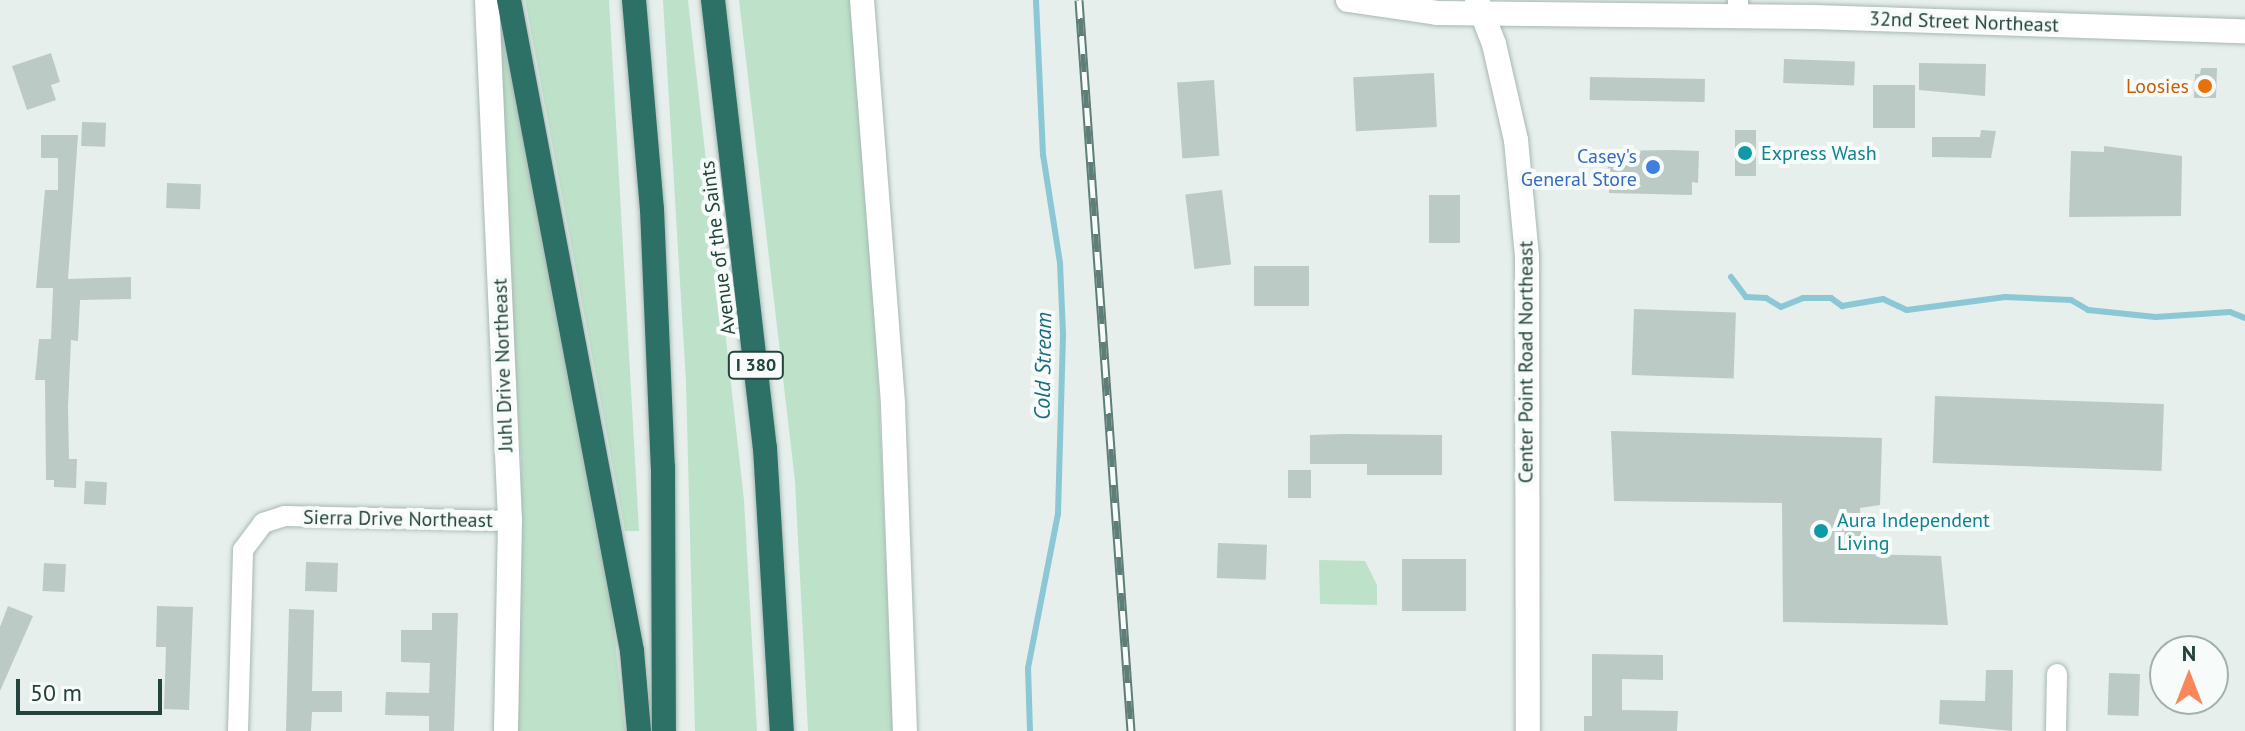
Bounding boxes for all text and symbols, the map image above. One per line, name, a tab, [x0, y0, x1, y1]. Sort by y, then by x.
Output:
street label: 32nd Street Northeast	[1869, 7, 2059, 37]
place label: Loosies	[2126, 74, 2189, 98]
marker: Loosies	[2196, 77, 2214, 95]
place label: Express Wash	[1761, 141, 1877, 165]
place label: Casey's General Store	[1521, 144, 1637, 191]
marker: Express Wash	[1736, 144, 1754, 162]
marker: Casey's General Store	[1644, 158, 1662, 176]
street label: Avenue of the Saints	[695, 160, 741, 336]
street label: Center Point Road Northeast	[1514, 241, 1538, 483]
street label: Juhl Drive Northeast	[488, 278, 518, 452]
water label: Cold Stream	[1029, 312, 1057, 420]
road number: I 380	[726, 351, 786, 379]
street label: Sierra Drive Northeast	[303, 505, 493, 533]
place label: Aura Independent Living	[1837, 508, 1990, 555]
marker: Aura Independent Living	[1812, 522, 1830, 540]
north arrow	[2149, 635, 2229, 715]
text: N	[2182, 639, 2196, 667]
scale bar	[20, 663, 166, 713]
text: 50 m	[30, 677, 82, 708]

